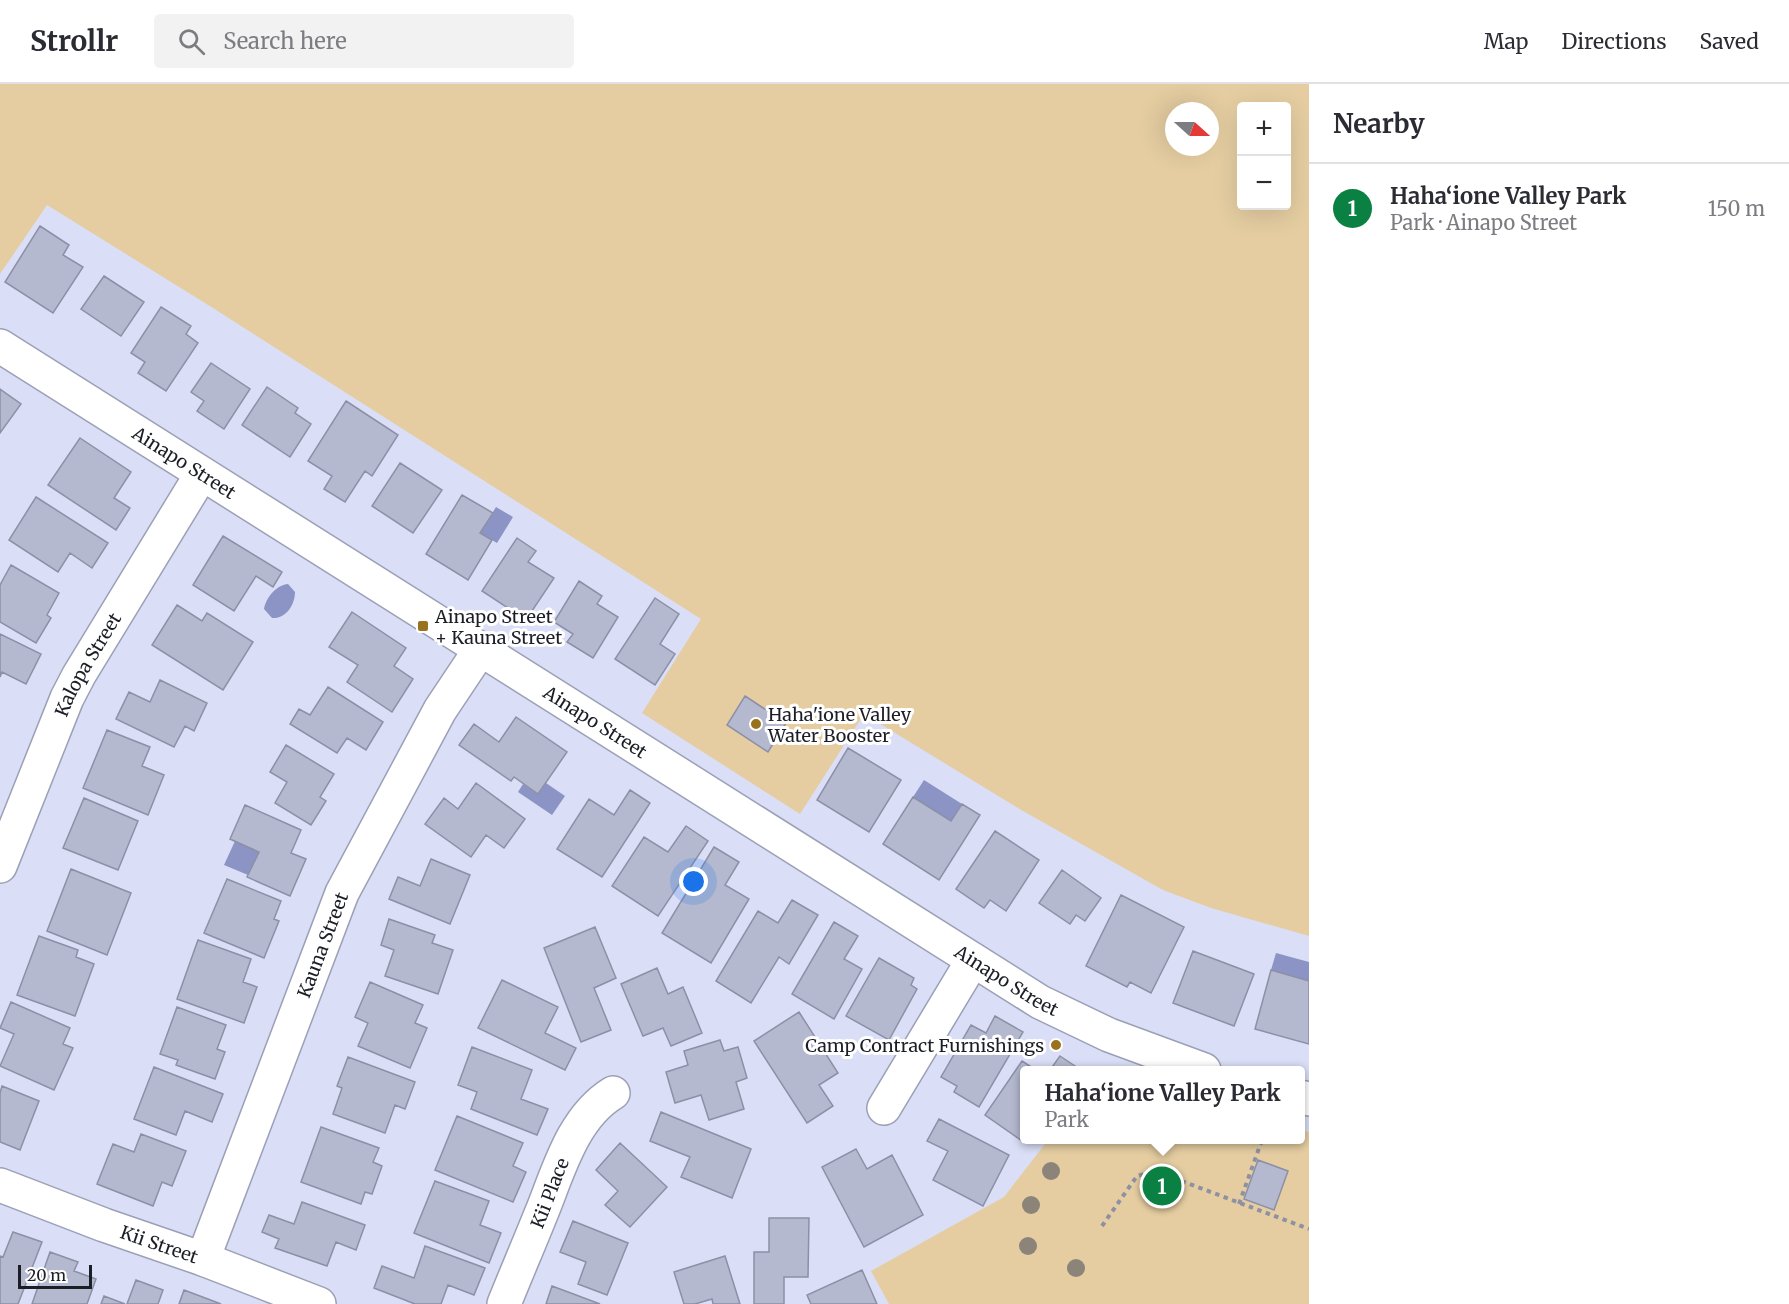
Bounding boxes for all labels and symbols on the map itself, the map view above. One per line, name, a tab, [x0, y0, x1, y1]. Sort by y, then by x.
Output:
north arrow	[1165, 102, 1219, 156]
street label: Ainapo Street	[128, 421, 240, 503]
place label: Ainapo Street + Kauna Street	[434, 605, 562, 649]
street label: Kalopa Street	[49, 608, 126, 720]
marker: Ainapo Street + Kauna Street	[416, 619, 430, 633]
street label: Ainapo Street	[539, 680, 651, 763]
place label: Haha'ione Valley Water Booster	[767, 703, 912, 747]
marker: Haha'ione Valley Water Booster	[749, 717, 763, 731]
your location	[679, 867, 708, 896]
street label: Kauna Street	[292, 889, 353, 1001]
street label: Ainapo Street	[950, 939, 1062, 1021]
place label: Camp Contract Furnishings	[805, 1034, 1044, 1057]
marker: Camp Contract Furnishings	[1049, 1038, 1063, 1052]
street label: Kii Place	[525, 1154, 573, 1232]
pin: 1	[1142, 1164, 1182, 1208]
street label: Kii Street	[118, 1220, 201, 1268]
scale bar	[18, 1262, 92, 1290]

